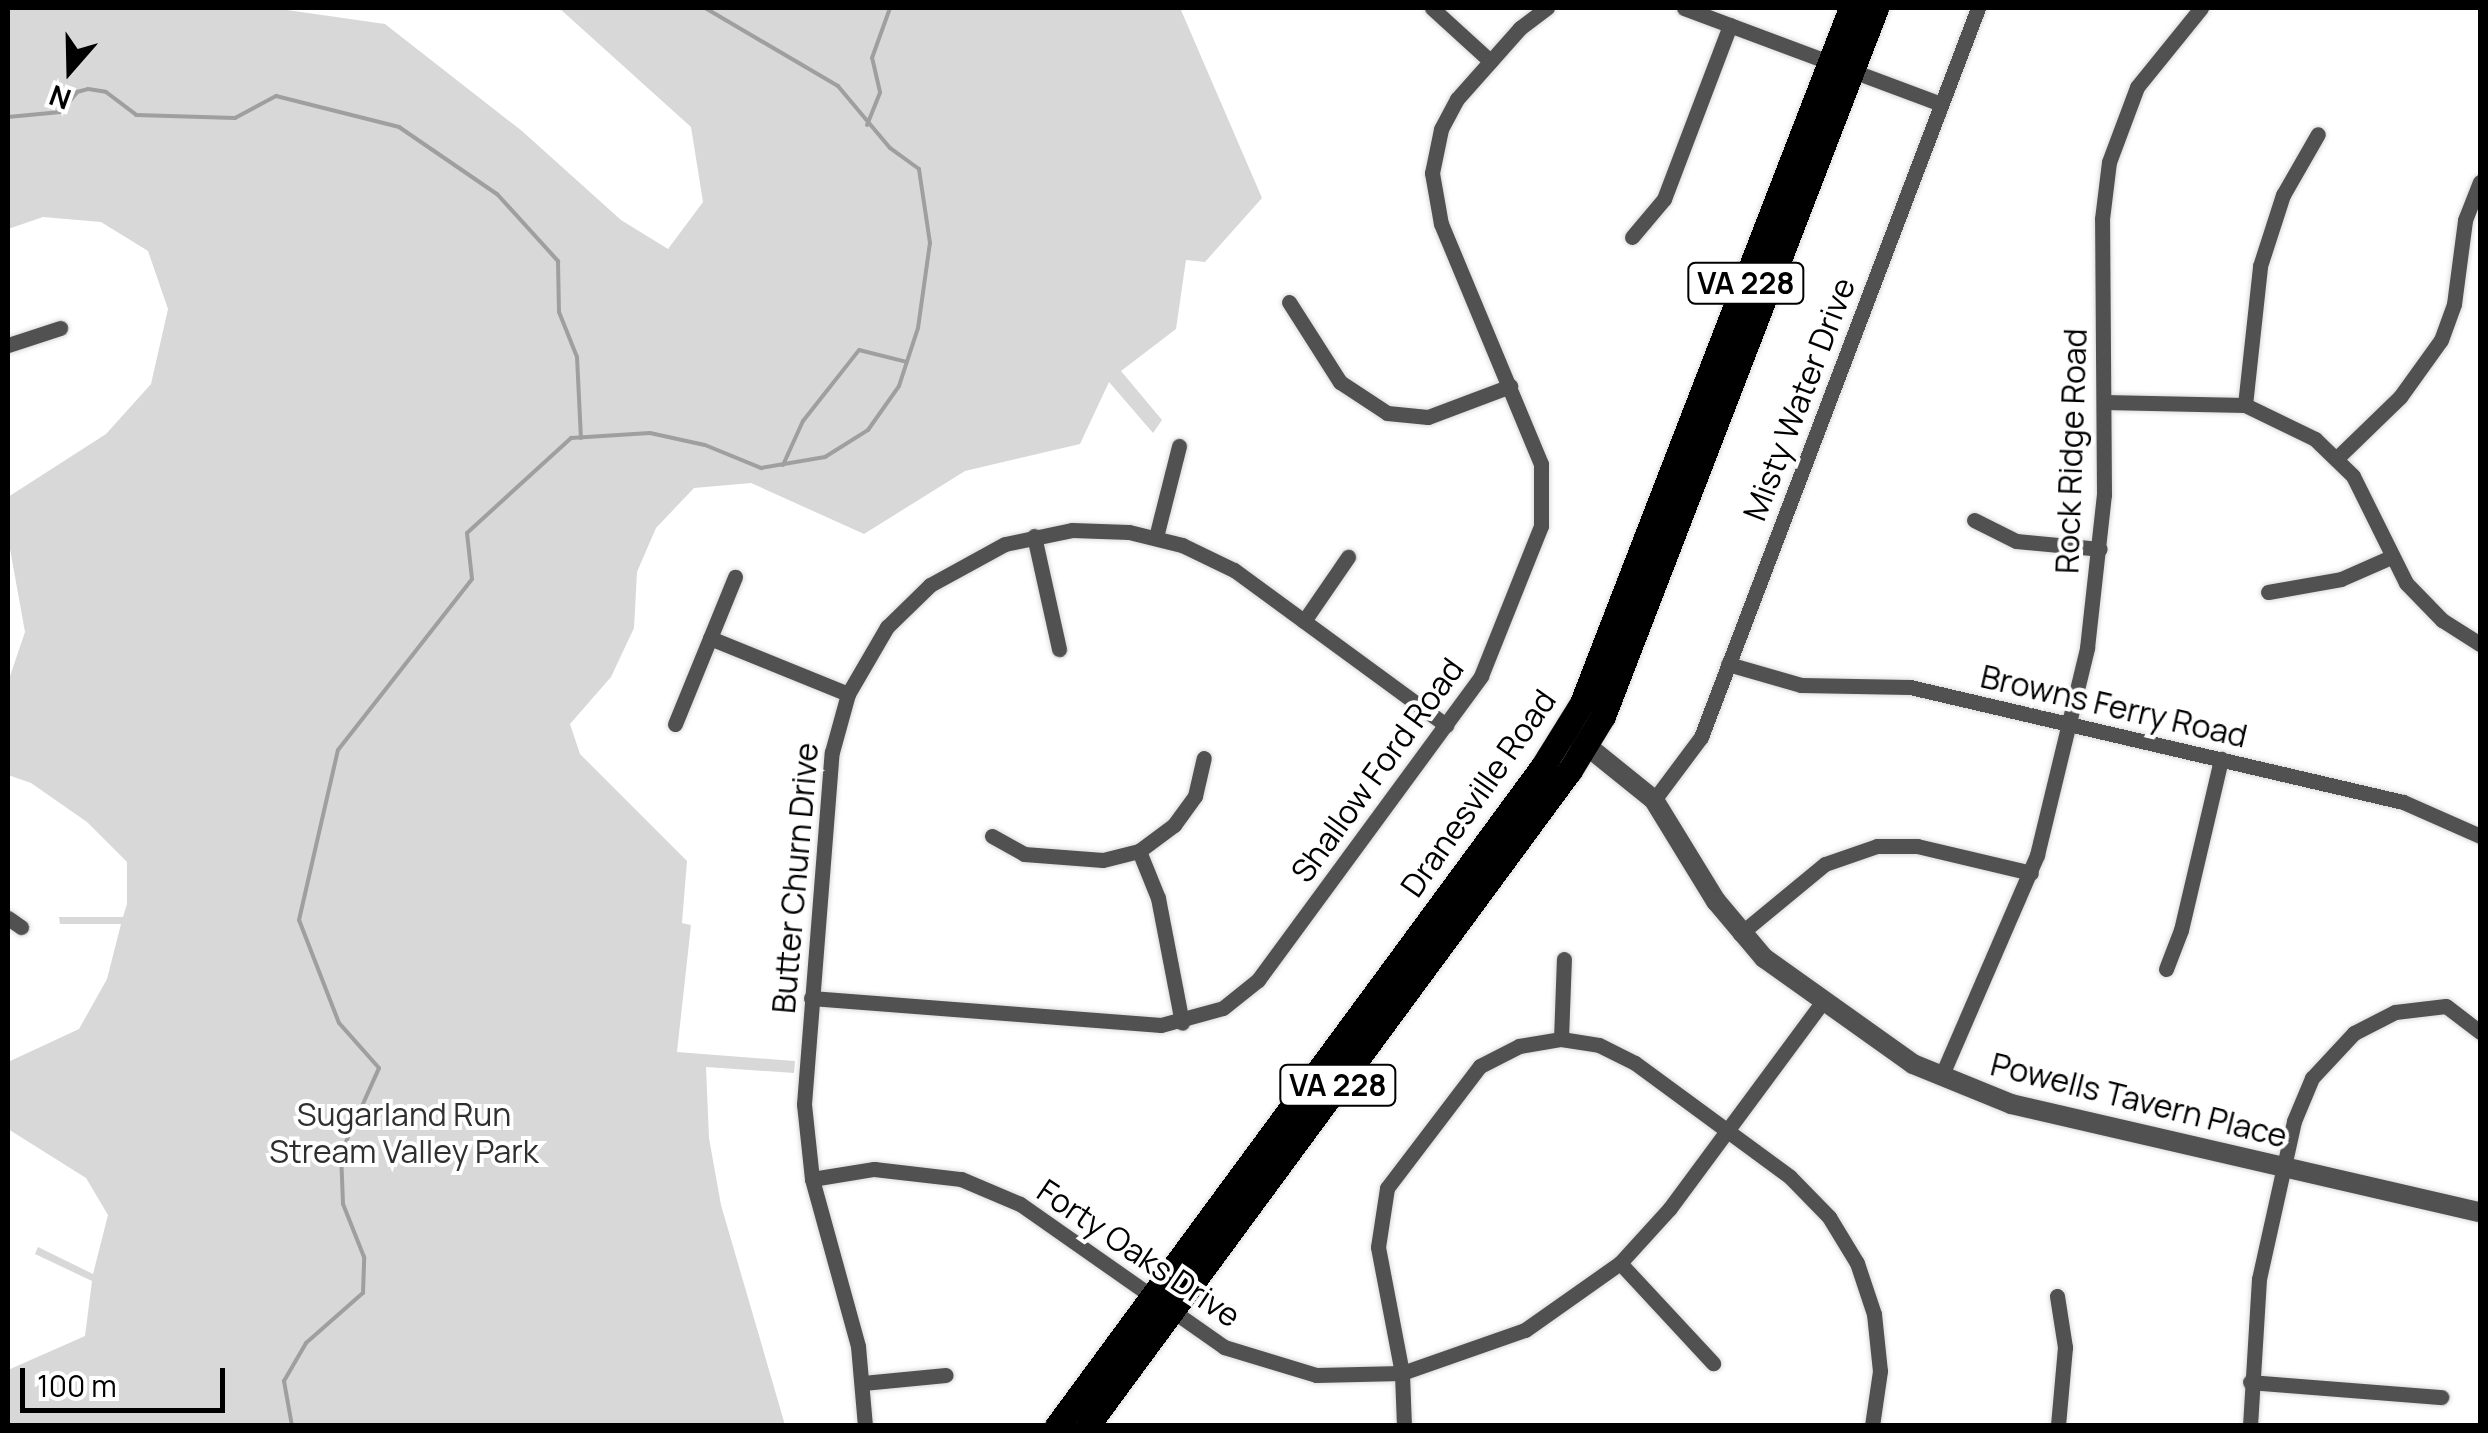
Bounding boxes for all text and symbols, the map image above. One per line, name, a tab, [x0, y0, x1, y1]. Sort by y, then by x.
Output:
north arrow	[20, 20, 120, 120]
text: N	[44, 77, 76, 119]
road number: VA 228	[1686, 258, 1806, 308]
street label: Misty Water Drive	[1735, 272, 1863, 526]
street label: Rock Ridge Road	[2048, 328, 2094, 574]
street label: Shallow Ford Road	[1283, 650, 1471, 890]
street label: Browns Ferry Road	[1977, 657, 2251, 755]
street label: Dranesville Road	[1392, 682, 1564, 904]
street label: Butter Churn Drive	[764, 741, 826, 1015]
street label: Powells Tavern Place	[1987, 1045, 2291, 1155]
road number: VA 228	[1278, 1060, 1398, 1110]
park label: Sugarland Run Stream Valley Park	[269, 1096, 539, 1171]
street label: Forty Oaks Drive	[1030, 1171, 1248, 1335]
scale bar	[25, 1348, 230, 1410]
text: 100 m	[37, 1365, 117, 1406]

